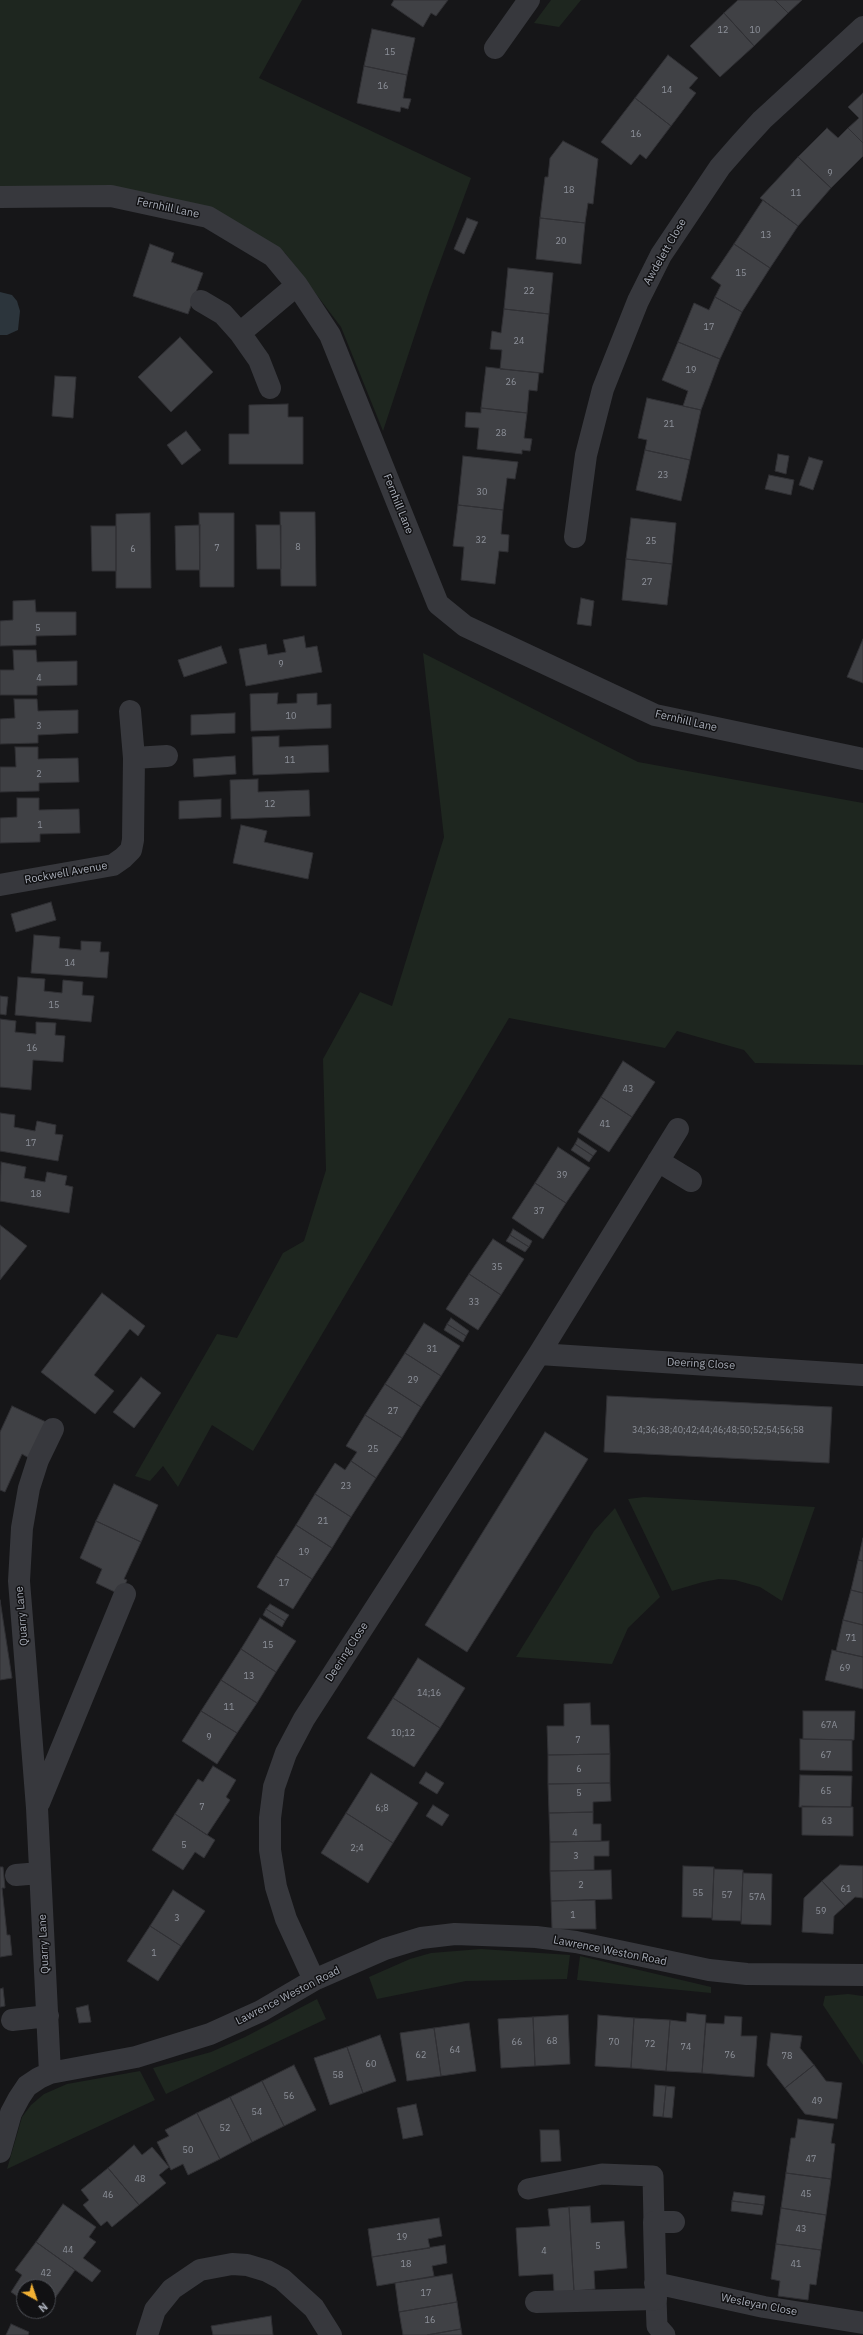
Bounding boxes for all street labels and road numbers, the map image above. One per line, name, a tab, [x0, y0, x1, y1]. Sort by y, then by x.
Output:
street label: Fernhill Lane	[136, 195, 200, 221]
street label: Awdelett Close	[641, 216, 689, 288]
street label: Fernhill Lane	[380, 472, 416, 536]
street label: Fernhill Lane	[654, 707, 718, 735]
street label: Rockwell Avenue	[23, 859, 109, 887]
street label: Deering Close	[667, 1356, 735, 1372]
street label: Quarry Lane	[13, 1586, 31, 1646]
street label: Deering Close	[323, 1620, 371, 1684]
street label: Quarry Lane	[36, 1914, 52, 1974]
street label: Lawrence Weston Road	[552, 1934, 668, 1968]
street label: Lawrence Weston Road	[234, 1964, 342, 2028]
street label: Wesleyan Close	[720, 2291, 798, 2319]

